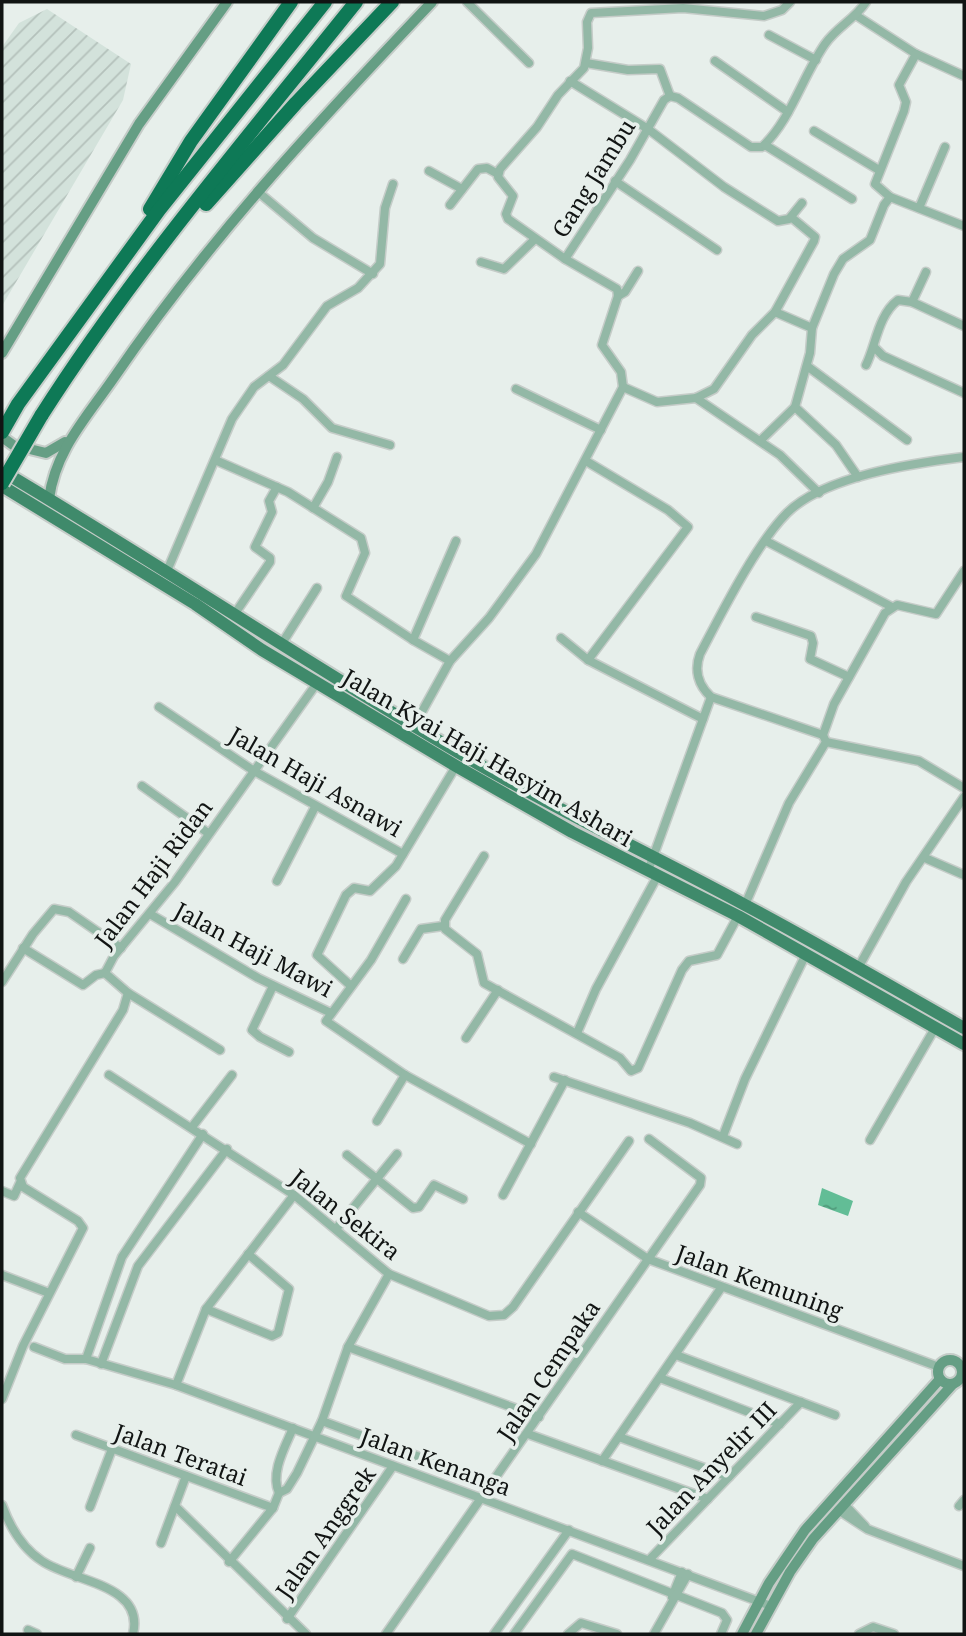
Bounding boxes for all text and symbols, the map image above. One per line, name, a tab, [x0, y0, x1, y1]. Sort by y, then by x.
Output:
street label: Gang Jambu	[544, 112, 642, 243]
street label: Jalan Kyai Haji Hasyim Ashari	[336, 660, 640, 854]
street label: Jalan Haji Asnawi	[223, 718, 409, 844]
street label: Jalan Haji Ridan	[86, 792, 219, 954]
street label: Jalan Haji Mawi	[168, 893, 339, 1005]
street label: Jalan Sekira	[284, 1160, 407, 1267]
street label: Jalan Kemuning	[671, 1236, 849, 1326]
street label: Jalan Cempaka	[488, 1293, 607, 1448]
street label: Jalan Anyelir III	[638, 1394, 783, 1543]
street label: Jalan Teratai	[109, 1415, 252, 1493]
street label: Jalan Kenanga	[355, 1419, 516, 1503]
street label: Jalan Anggrek	[267, 1459, 383, 1605]

